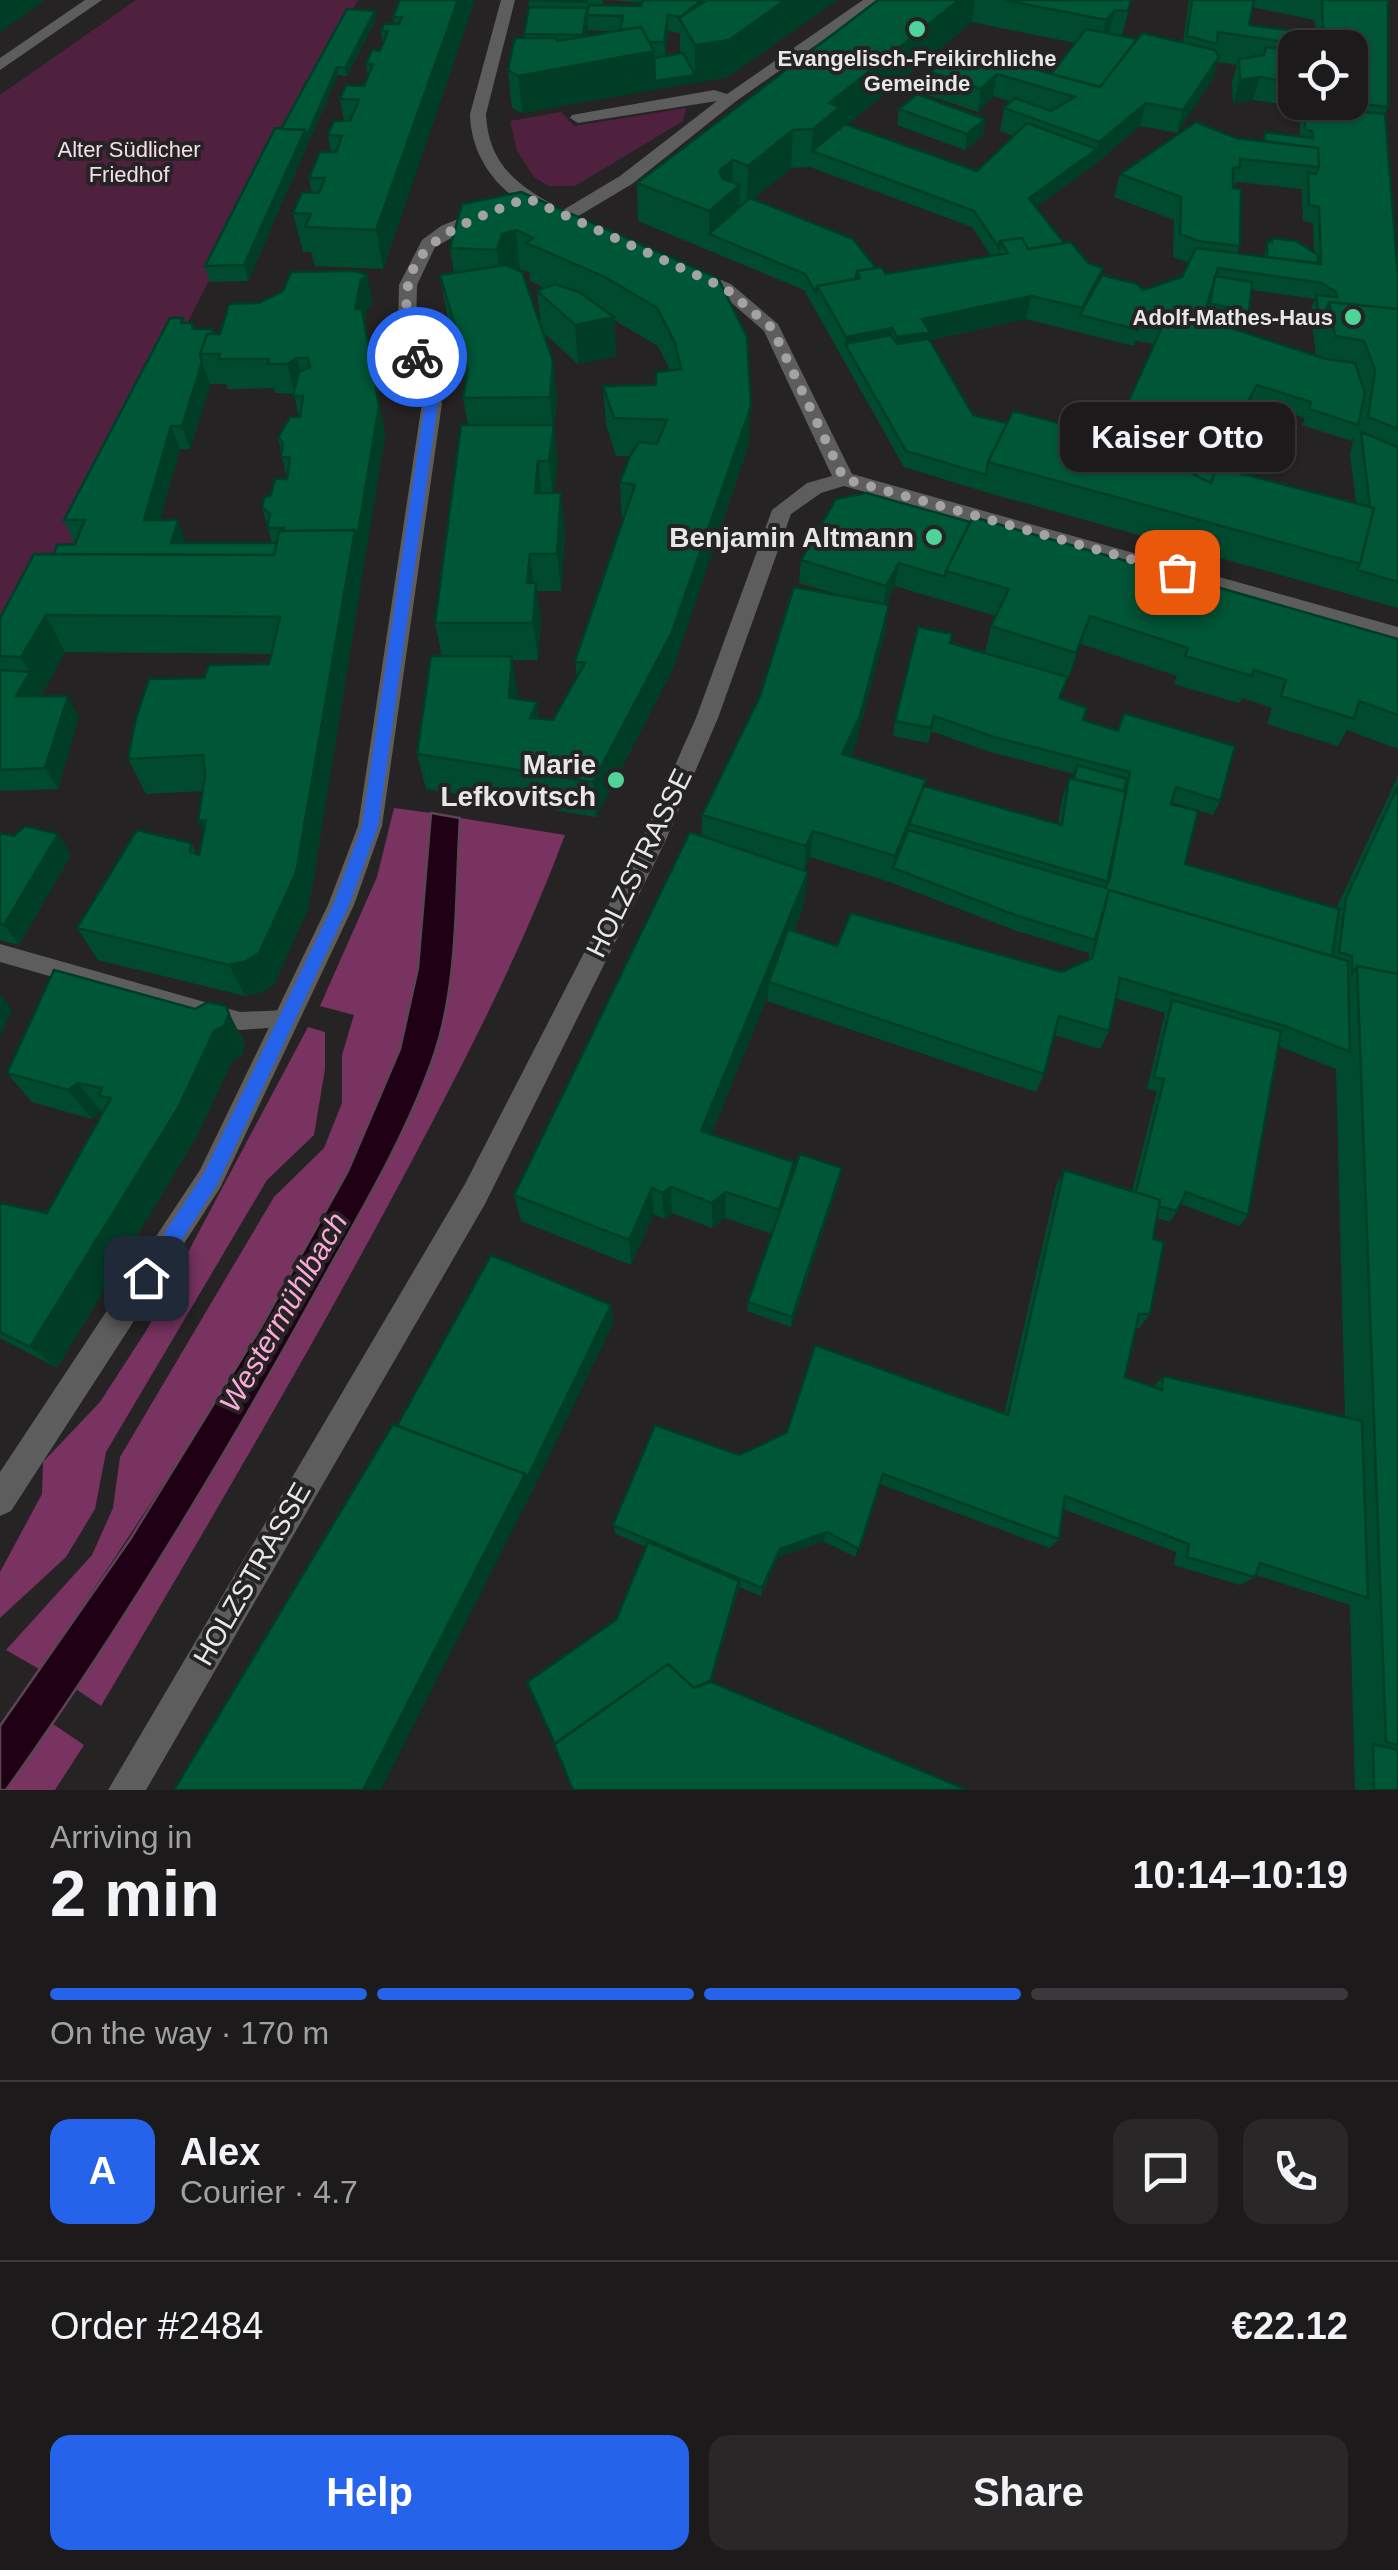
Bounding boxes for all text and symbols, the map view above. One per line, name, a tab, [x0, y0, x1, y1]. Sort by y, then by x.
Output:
marker: Evangelisch-Freikirchliche Gemeinde	[906, 18, 928, 40]
map controls	[1278, 30, 1368, 120]
button: locate	[1278, 30, 1368, 120]
place label: Evangelisch-Freikirchliche Gemeinde	[778, 46, 1056, 96]
park label: Alter Südlicher Friedhof	[57, 137, 201, 187]
place label: Adolf-Mathes-Haus	[1133, 305, 1333, 330]
marker: Adolf-Mathes-Haus	[1342, 306, 1364, 328]
courier	[367, 307, 467, 407]
icon: bike	[390, 330, 445, 385]
callout: Kaiser Otto	[1060, 402, 1294, 472]
text: Kaiser Otto	[1091, 419, 1264, 455]
place label: Benjamin Altmann	[669, 522, 914, 553]
marker: Benjamin Altmann	[923, 526, 945, 548]
pin	[1135, 530, 1220, 615]
icon: bag	[1150, 545, 1205, 600]
place label: Marie Lefkovitsch	[440, 749, 596, 812]
street label: HOLZSTRASSE	[580, 764, 698, 962]
marker: Marie Lefkovitsch	[605, 769, 627, 791]
water label: Westermühlbach	[213, 1207, 353, 1417]
pin	[104, 1236, 189, 1321]
icon: home	[119, 1251, 174, 1306]
street label: HOLZSTRASSE	[187, 1477, 317, 1671]
text: Arriving in	[50, 1819, 192, 1855]
text: 10:14–10:19	[1132, 1854, 1348, 1896]
text: 2 min	[50, 1857, 220, 1930]
text: On the way · 170 m	[50, 2015, 329, 2051]
button: chat	[1113, 2119, 1218, 2224]
button: phone	[1243, 2119, 1348, 2224]
text: Alex	[180, 2131, 260, 2173]
text: A	[89, 2150, 116, 2192]
text: Courier · 4.7	[180, 2174, 358, 2210]
text: Order #2484	[50, 2305, 263, 2347]
text: €22.12	[1232, 2305, 1348, 2347]
button: Help	[50, 2435, 689, 2550]
button: Share	[709, 2435, 1348, 2550]

